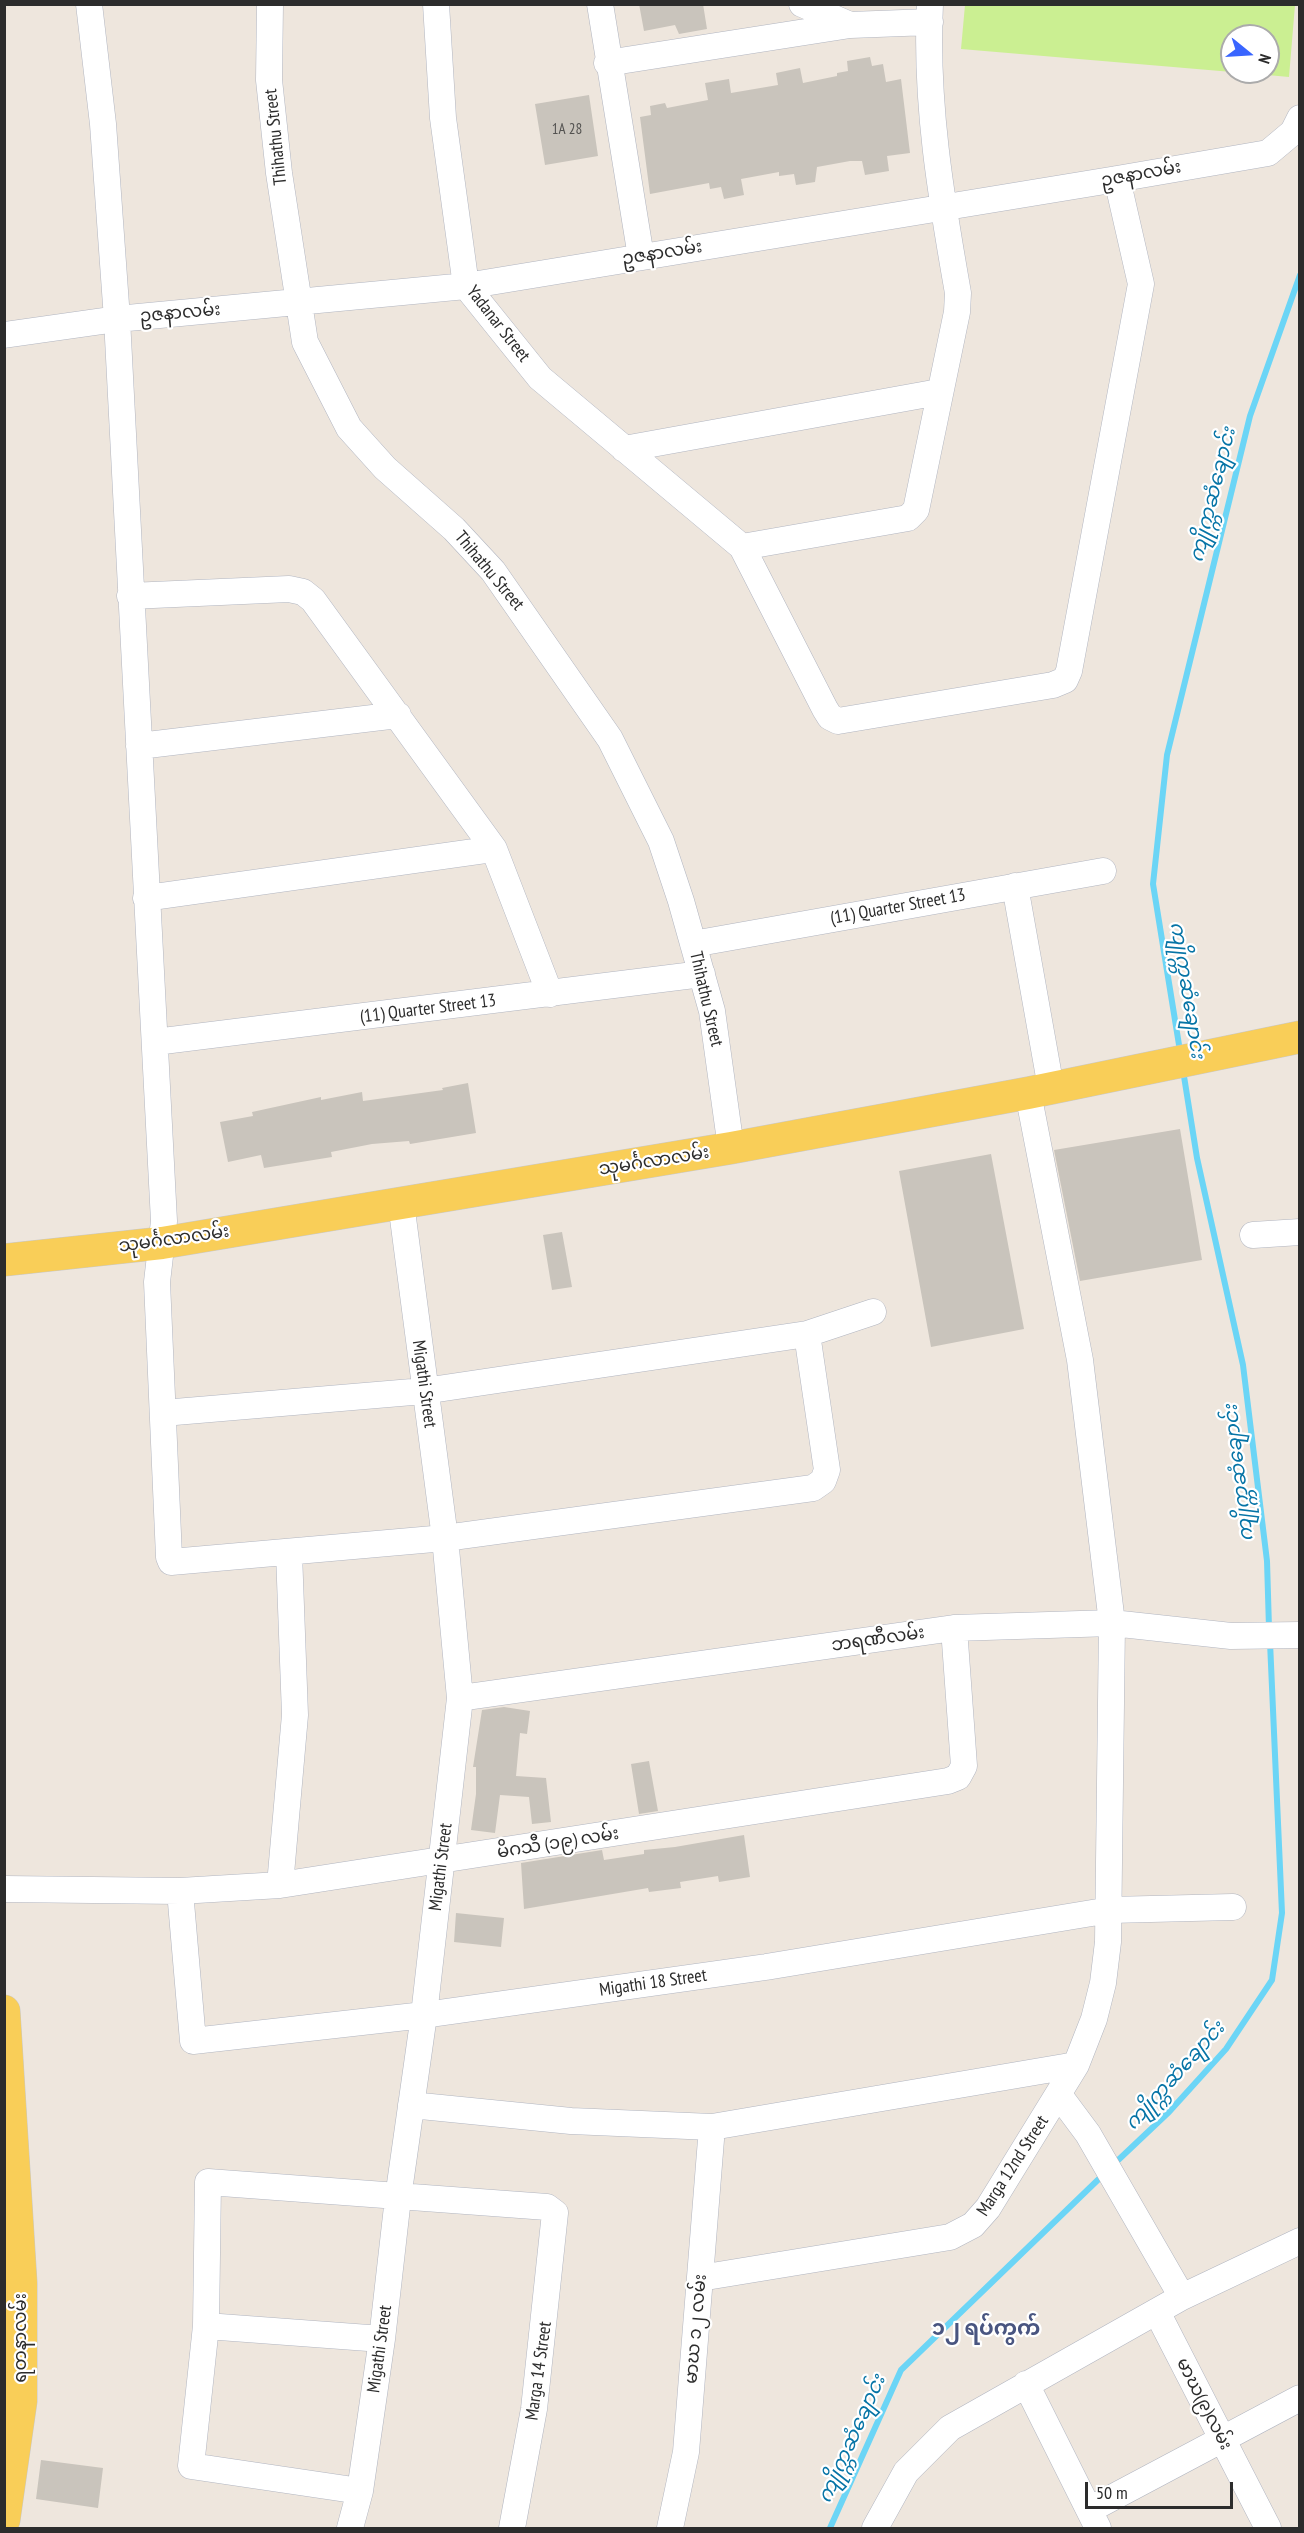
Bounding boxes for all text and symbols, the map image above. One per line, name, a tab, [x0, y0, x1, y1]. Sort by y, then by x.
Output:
north arrow	[1220, 24, 1280, 84]
text: N	[1254, 52, 1276, 66]
street label: Thihathu Street	[260, 88, 292, 186]
house number: 1A 28	[552, 121, 582, 139]
street label: ဥဇနာလမ်း	[1099, 156, 1183, 192]
street label: ဥဇနာလမ်း	[620, 236, 704, 270]
street label: Yadanar Street	[462, 282, 534, 366]
street label: ဥဇနာလမ်း	[139, 299, 221, 327]
water label: ကျိုက္ကဆံချောင်း	[1185, 425, 1241, 565]
street label: Thihathu Street	[450, 527, 528, 615]
street label: (11) Quarter Street 13	[829, 884, 967, 930]
water label: ကျိုက္ကဆံချောင်း	[1164, 920, 1210, 1060]
street label: Thihathu Street	[685, 949, 727, 1049]
street label: (11) Quarter Street 13	[359, 990, 497, 1028]
street label: သုမင်္ဂလာလမ်း	[597, 1142, 711, 1180]
street label: သုမင်္ဂလာလမ်း	[117, 1221, 231, 1257]
street label: Migathi Street	[407, 1339, 441, 1429]
water label: ကျိုက္ကဆံချောင်း	[1219, 1403, 1259, 1543]
street label: ဘရဏီလမ်း	[830, 1622, 926, 1656]
street label: Migathi Street	[425, 1822, 457, 1912]
street label: မိဂသီ (၁၉) လမ်း	[495, 1823, 621, 1863]
street label: Migathi 18 Street	[598, 1965, 708, 2001]
water label: ကျိုက္ကဆံချောင်း	[1120, 2017, 1230, 2135]
street label: Marga 12nd Street	[973, 2112, 1053, 2220]
street label: မာဃ ၁၂ လမ်း	[680, 2273, 712, 2385]
street label: ရတနာလမ်း	[10, 2293, 32, 2383]
street label: Migathi Street	[363, 2304, 397, 2394]
district label: ၁၂ ရပ်ကွက်	[932, 2316, 1040, 2342]
street label: Marga 14 Street	[521, 2320, 557, 2422]
street label: မာဃ(၉)လမ်း	[1172, 2354, 1236, 2454]
water label: ကျိုက္ကဆံချောင်း	[813, 2371, 891, 2507]
scale bar	[1088, 2470, 1236, 2508]
text: 50 m	[1096, 2481, 1128, 2504]

